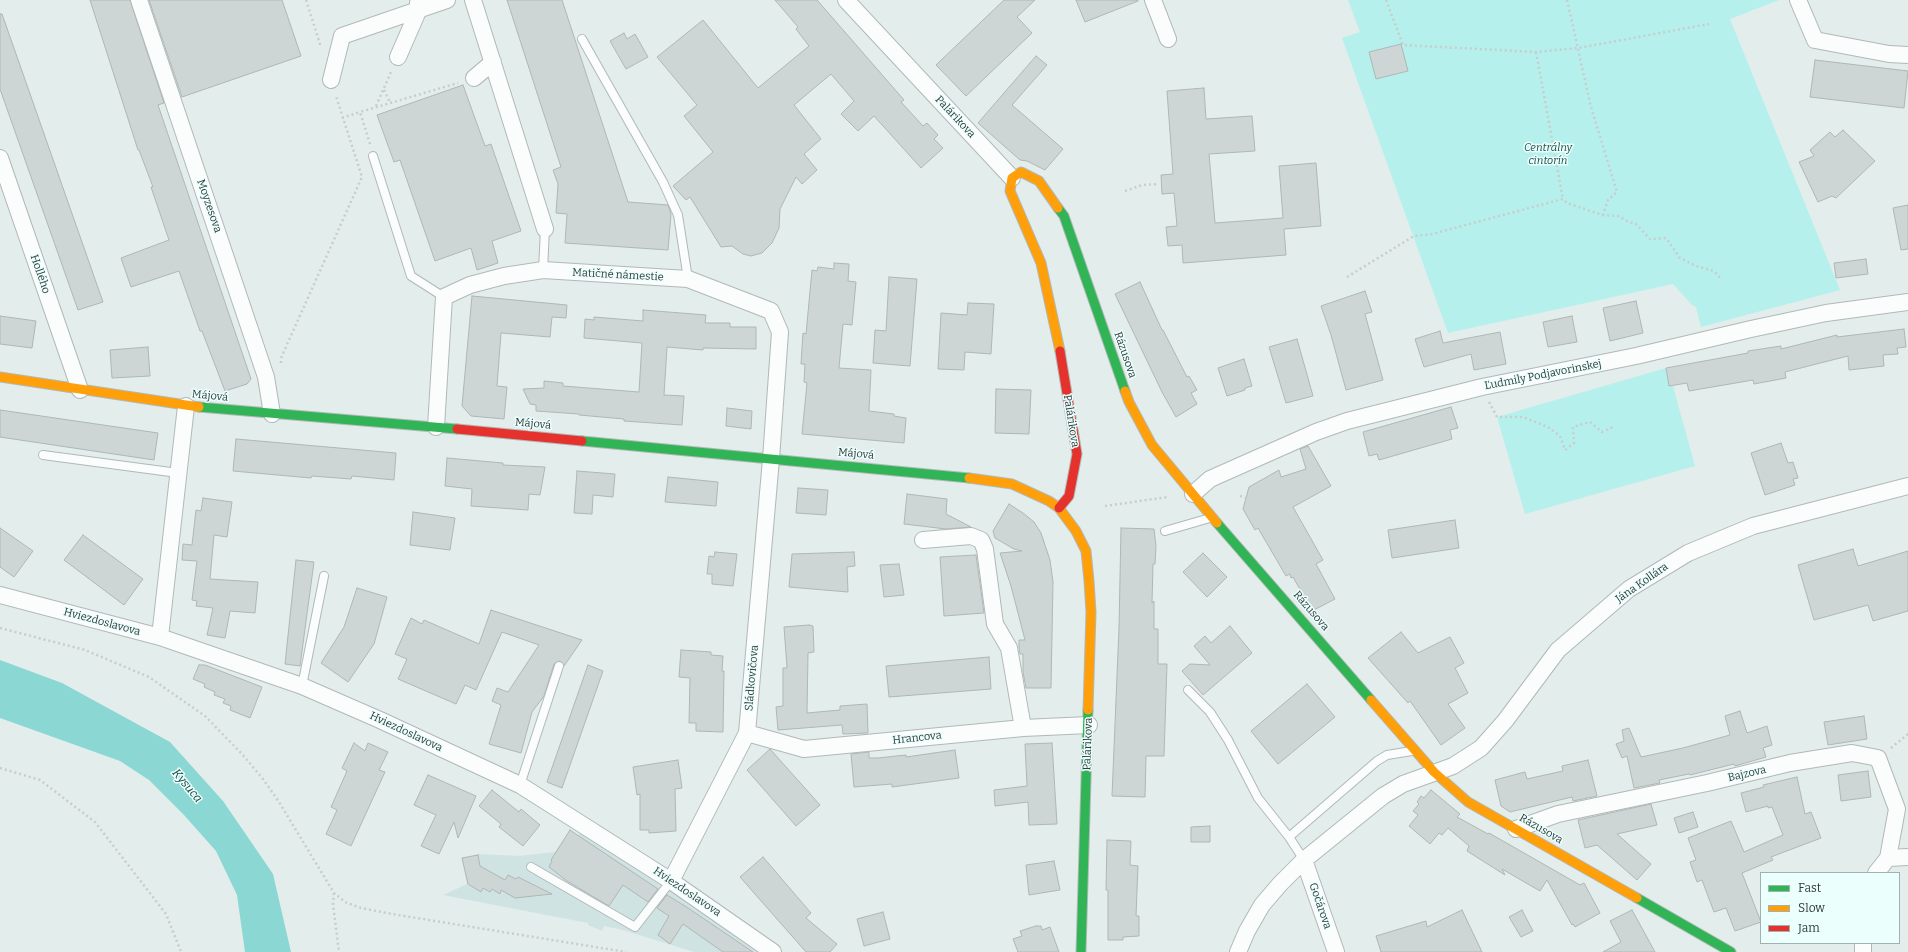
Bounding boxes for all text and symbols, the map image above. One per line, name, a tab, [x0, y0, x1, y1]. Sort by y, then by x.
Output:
street label: Palárikova	[932, 93, 978, 141]
park label: Centrálny cintorín	[1524, 141, 1572, 167]
street label: Moyzesova	[194, 178, 224, 234]
street label: Hollého	[27, 253, 53, 295]
street label: Matičné námestie	[572, 266, 664, 284]
street label: Rázusova	[1111, 330, 1139, 380]
street label: Ľudmily Podjavorinskej	[1483, 357, 1603, 393]
street label: Májová	[191, 388, 229, 404]
street label: Palárikova	[1060, 394, 1082, 448]
street label: Májová	[514, 416, 552, 432]
street label: Májová	[837, 446, 875, 462]
street label: Jána Kollára	[1613, 560, 1671, 606]
street label: Rázusova	[1290, 588, 1332, 634]
street label: Hviezdoslavova	[62, 605, 142, 639]
street label: Sládkovičova	[743, 644, 761, 712]
street label: Hviezdoslavova	[367, 709, 445, 755]
street label: Palárikova	[1080, 717, 1096, 771]
street label: Hrancova	[892, 729, 942, 747]
street label: Bajzova	[1727, 763, 1767, 785]
water label: Kysuca	[169, 766, 205, 806]
street label: Rázusova	[1517, 811, 1565, 847]
street label: Hviezdoslavova	[651, 864, 723, 920]
legend	[1760, 872, 1900, 944]
street label: Gočárova	[1306, 881, 1334, 931]
text: Fast	[1798, 881, 1821, 895]
text: Slow	[1798, 901, 1825, 915]
text: Jam	[1798, 921, 1820, 935]

